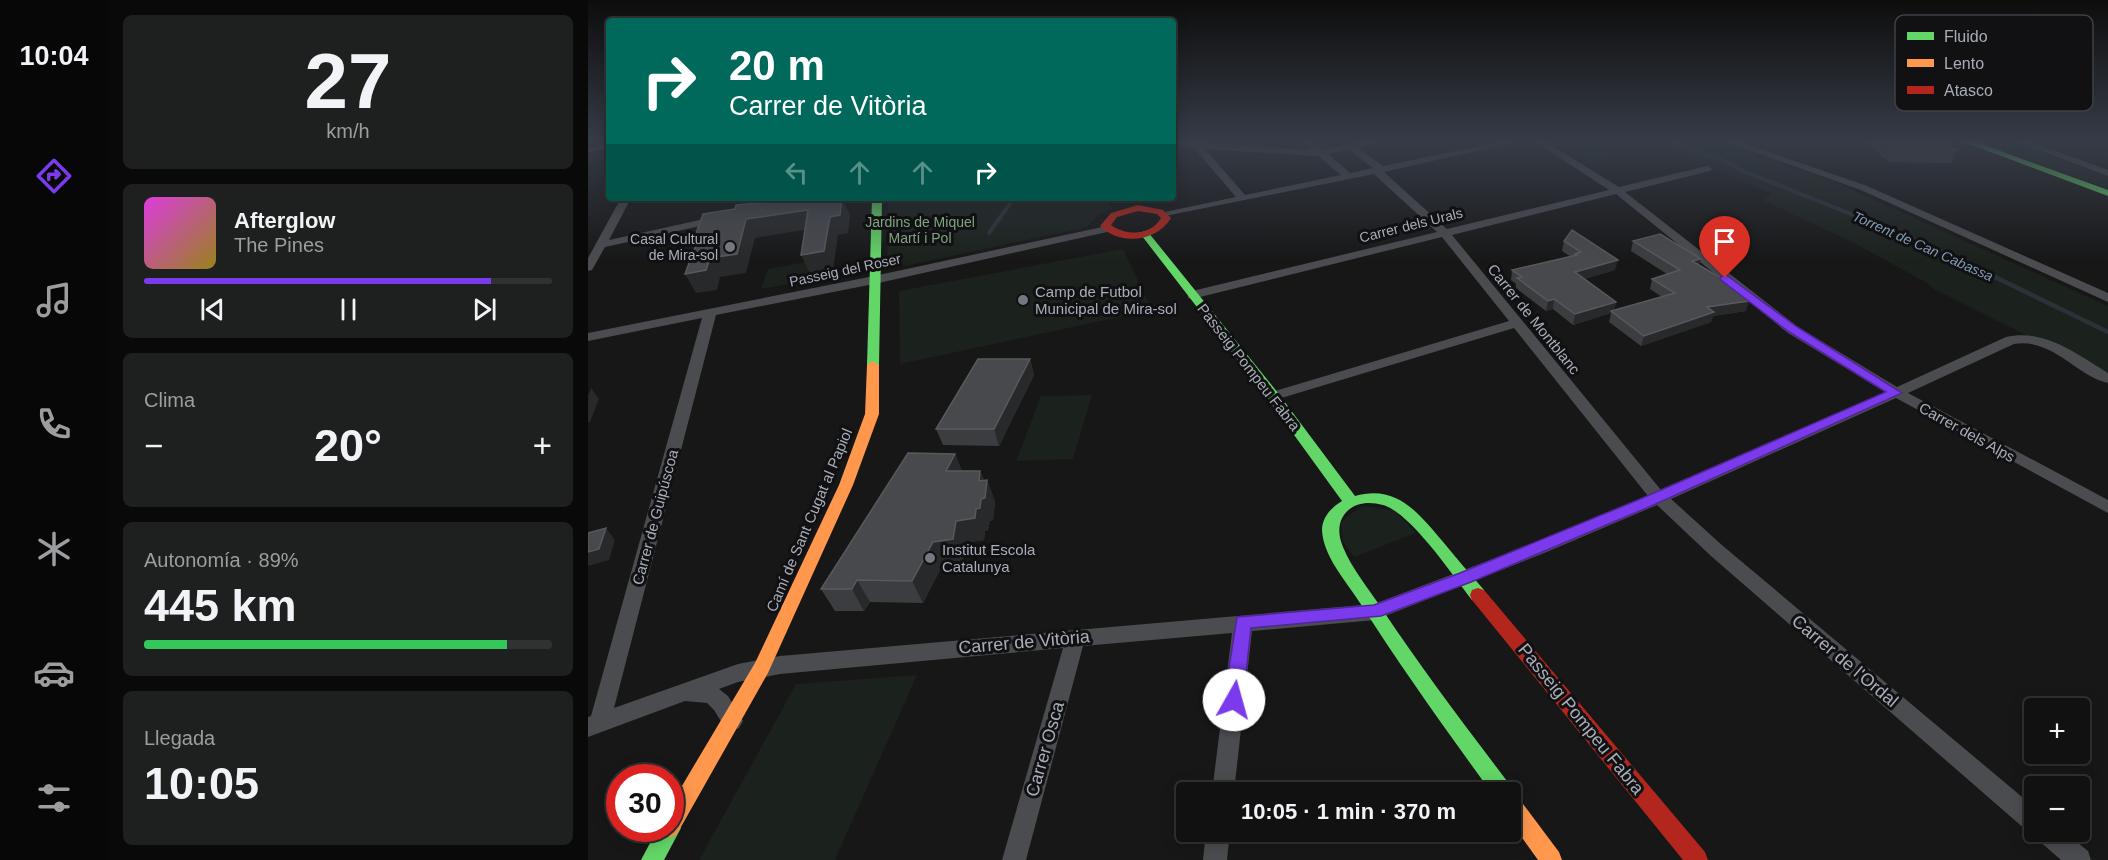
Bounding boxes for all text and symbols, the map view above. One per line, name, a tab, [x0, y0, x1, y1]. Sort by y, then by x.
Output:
legend	[1895, 15, 2093, 111]
text: Fluido	[1944, 28, 1988, 45]
text: 27	[305, 37, 391, 125]
text: 10:04	[19, 41, 89, 71]
icon: right	[630, 42, 708, 120]
text: 20 m	[729, 42, 825, 89]
text: Lento	[1944, 55, 1984, 72]
text: Atasco	[1944, 82, 1993, 99]
text: Carrer de Vitòria	[729, 91, 927, 121]
text: km/h	[326, 120, 370, 142]
icon: directions	[33, 155, 75, 197]
icon: left	[780, 156, 813, 189]
icon: ahead	[843, 156, 876, 189]
icon: ahead	[906, 156, 939, 189]
icon: right	[969, 156, 1002, 189]
street label: Carrer dels Urals	[1358, 204, 1464, 246]
text: Afterglow	[234, 208, 335, 233]
water label: Torrent de Can Cabassa	[1850, 208, 1996, 284]
park label: Jardins de Miquel Martí i Pol	[865, 214, 975, 246]
pin	[1699, 216, 1750, 278]
icon: arrive	[1708, 225, 1741, 258]
place label: Casal Cultural de Mira-sol	[630, 231, 718, 263]
text: The Pines	[234, 234, 324, 256]
marker: Casal Cultural de Mira-sol	[723, 240, 737, 254]
street label: Passeig del Roser	[788, 250, 903, 290]
street label: Carrer de Montblanc	[1484, 261, 1584, 378]
icon: music	[33, 279, 75, 321]
place label: Camp de Futbol Municipal de Mira-sol	[1035, 283, 1177, 317]
icon: previous	[196, 293, 229, 326]
icon: pause	[332, 293, 365, 326]
icon: next	[468, 293, 501, 326]
marker: Camp de Futbol Municipal de Mira-sol	[1016, 293, 1030, 307]
street label: Passeig Pompeu Fabra	[1194, 300, 1304, 435]
text: Clima	[144, 389, 195, 411]
street label: Carrer dels Alps	[1916, 399, 2018, 465]
icon: phone	[33, 403, 75, 445]
text: 20°	[314, 420, 382, 471]
street label: Camí de Sant Cugat al Papiol	[763, 426, 855, 614]
text: −	[144, 427, 163, 464]
text: +	[533, 427, 552, 464]
street label: Carrer de Guipúscoa	[629, 447, 681, 586]
icon: climate	[33, 528, 75, 570]
place label: Institut Escola Catalunya	[942, 541, 1036, 575]
text: Autonomía · 89%	[144, 549, 299, 571]
marker: Institut Escola Catalunya	[923, 551, 937, 565]
text: 445 km	[144, 580, 297, 631]
street label: Carrer de l'Ordal	[1788, 611, 1902, 711]
street label: Carrer de Vitòria	[958, 626, 1091, 658]
street label: Passeig Pompeu Fabra	[1514, 640, 1649, 799]
icon: car	[33, 652, 75, 694]
position arrow	[1202, 668, 1266, 732]
street label: Carrer Osca	[1022, 698, 1068, 799]
map controls	[2024, 698, 2090, 842]
button: +	[2024, 698, 2090, 764]
text: Llegada	[144, 727, 215, 749]
text: 10:05	[144, 758, 259, 809]
speed limit sign: 30	[606, 764, 684, 842]
button: −	[2024, 776, 2090, 842]
icon: filters	[33, 777, 75, 819]
text: 10:05 · 1 min · 370 m	[1241, 799, 1456, 824]

